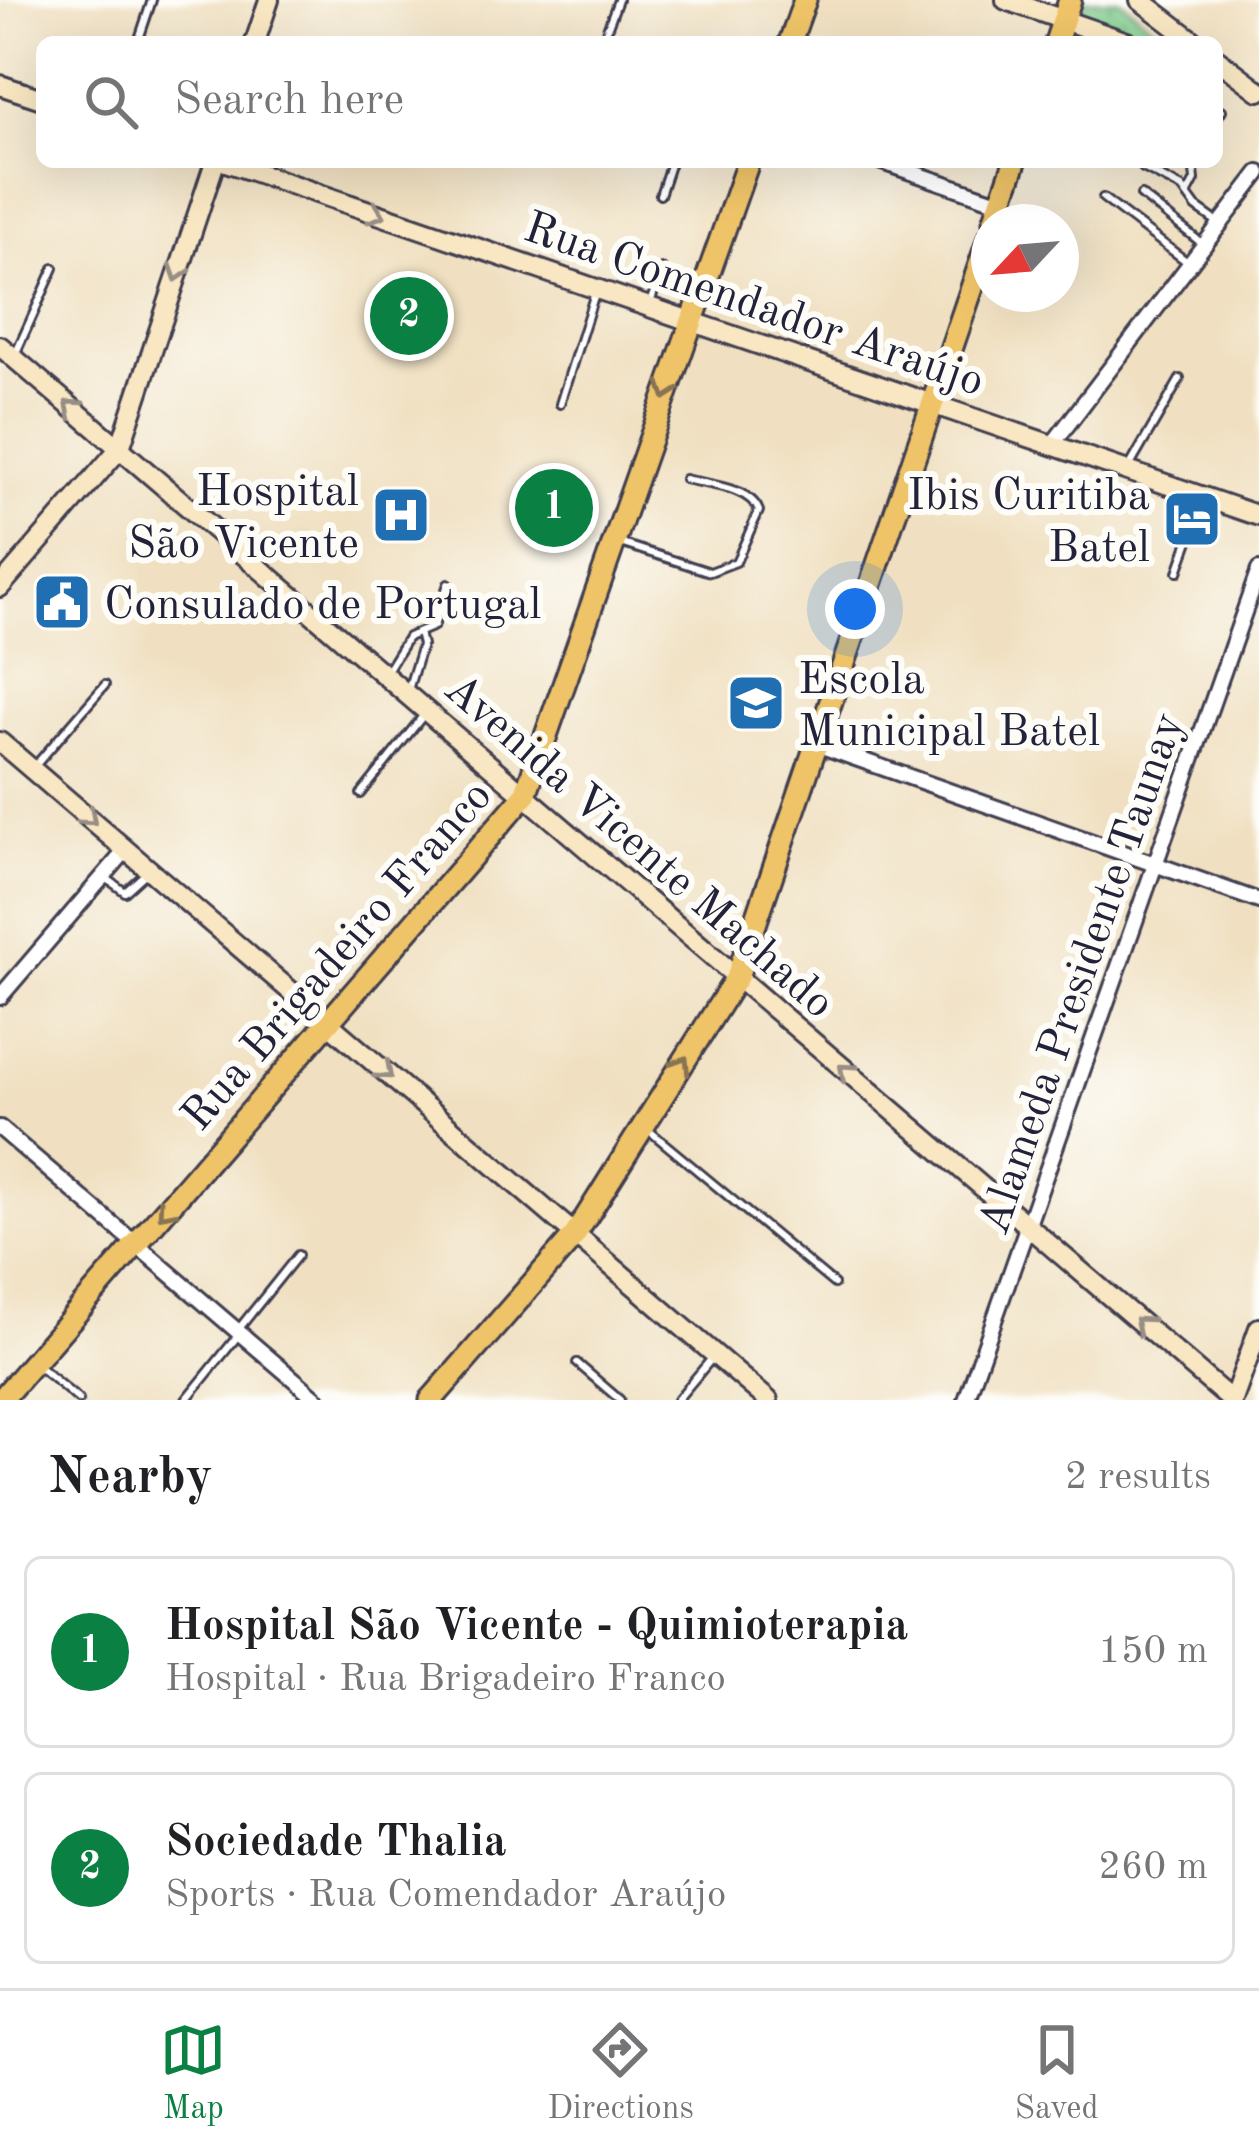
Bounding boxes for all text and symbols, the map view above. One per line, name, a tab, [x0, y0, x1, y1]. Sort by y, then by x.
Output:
search box	[36, 36, 1223, 168]
icon: search	[78, 69, 144, 135]
text: Search here	[174, 79, 404, 124]
one-way arrow	[366, 199, 387, 224]
north arrow	[971, 204, 1079, 312]
street label: Rua Comendador Araújo	[518, 206, 989, 406]
one-way arrow	[168, 261, 192, 282]
pin: 2	[370, 271, 448, 361]
one-way arrow	[657, 379, 681, 400]
one-way arrow	[63, 399, 85, 421]
pin: 1	[515, 463, 593, 553]
place label: Hospital São Vicente	[128, 471, 359, 568]
place label: Ibis Curitiba Batel	[907, 475, 1150, 572]
hospital icon: Hospital São Vicente	[370, 484, 432, 546]
hotel icon: Ibis Curitiba Batel	[1161, 488, 1223, 550]
public building icon: Consulado de Portugal	[31, 571, 93, 633]
your location	[825, 579, 885, 639]
place label: Consulado de Portugal	[104, 584, 541, 629]
place label: Escola Municipal Batel	[798, 659, 1100, 756]
street label: Avenida Vicente Machado	[435, 667, 841, 1028]
school or university icon: Escola Municipal Batel	[725, 672, 787, 734]
street label: Alameda Presidente Taunay	[973, 708, 1194, 1241]
street label: Rua Brigadeiro Franco	[175, 774, 502, 1140]
one-way arrow	[75, 804, 97, 825]
one-way arrow	[668, 1056, 690, 1078]
one-way arrow	[371, 1058, 393, 1079]
one-way arrow	[838, 1063, 860, 1085]
one-way arrow	[158, 1197, 179, 1219]
one-way arrow	[1134, 1317, 1156, 1339]
text: Nearby	[48, 1453, 213, 1504]
text: 2 results	[1065, 1458, 1211, 1497]
text: Hospital São Vicente - Quimioterapia	[165, 1605, 908, 1650]
text: 1	[79, 1632, 101, 1671]
text: 150 m	[1098, 1632, 1208, 1671]
text: Hospital · Rua Brigadeiro Franco	[165, 1660, 726, 1699]
text: Sociedade Thalia	[165, 1821, 507, 1866]
text: 2	[79, 1848, 101, 1887]
text: 260 m	[1098, 1848, 1208, 1887]
text: Sports · Rua Comendador Araújo	[165, 1876, 726, 1915]
tab: Map	[160, 2017, 226, 2130]
tab: Directions	[547, 2017, 694, 2130]
tab: Saved	[1015, 2017, 1099, 2130]

